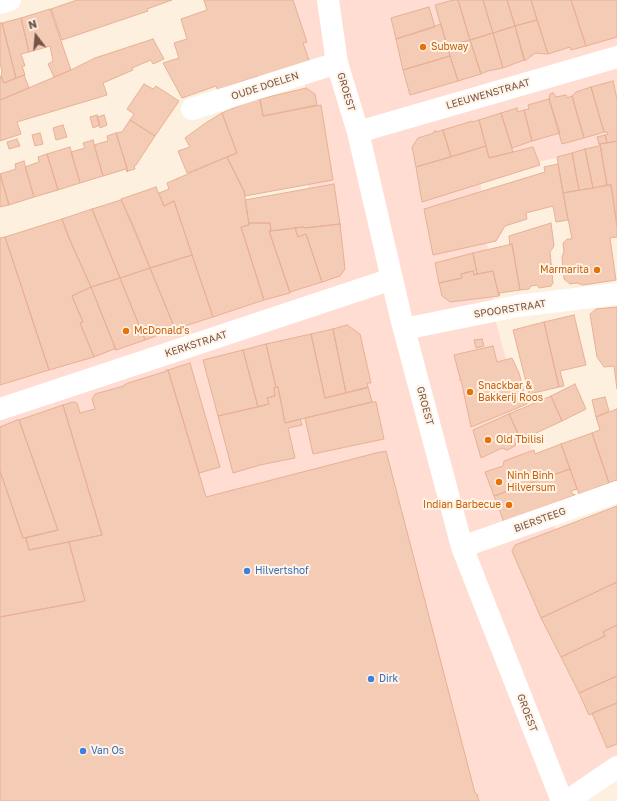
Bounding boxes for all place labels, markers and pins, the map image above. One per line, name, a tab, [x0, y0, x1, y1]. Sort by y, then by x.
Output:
place label: Subway	[431, 41, 468, 53]
marker: Subway	[418, 42, 428, 52]
place label: Marmarita	[540, 264, 589, 276]
marker: Marmarita	[592, 265, 602, 275]
place label: McDonald's	[134, 325, 190, 337]
marker: McDonald's	[121, 326, 131, 336]
place label: Snackbar & Bakkerij Roos	[478, 380, 543, 404]
marker: Snackbar & Bakkerij Roos	[465, 387, 475, 397]
place label: Old Tbilisi	[496, 434, 544, 446]
marker: Old Tbilisi	[483, 435, 493, 445]
place label: Ninh Binh Hilversum	[507, 470, 556, 494]
marker: Ninh Binh Hilversum	[494, 477, 504, 487]
place label: Indian Barbecue	[423, 499, 501, 511]
marker: Indian Barbecue	[504, 500, 514, 510]
place label: Hilvertshof	[255, 565, 309, 577]
marker: Hilvertshof	[242, 566, 252, 576]
place label: Dirk	[379, 673, 398, 685]
marker: Dirk	[366, 674, 376, 684]
place label: Van Os	[91, 745, 124, 757]
marker: Van Os	[78, 746, 88, 756]

